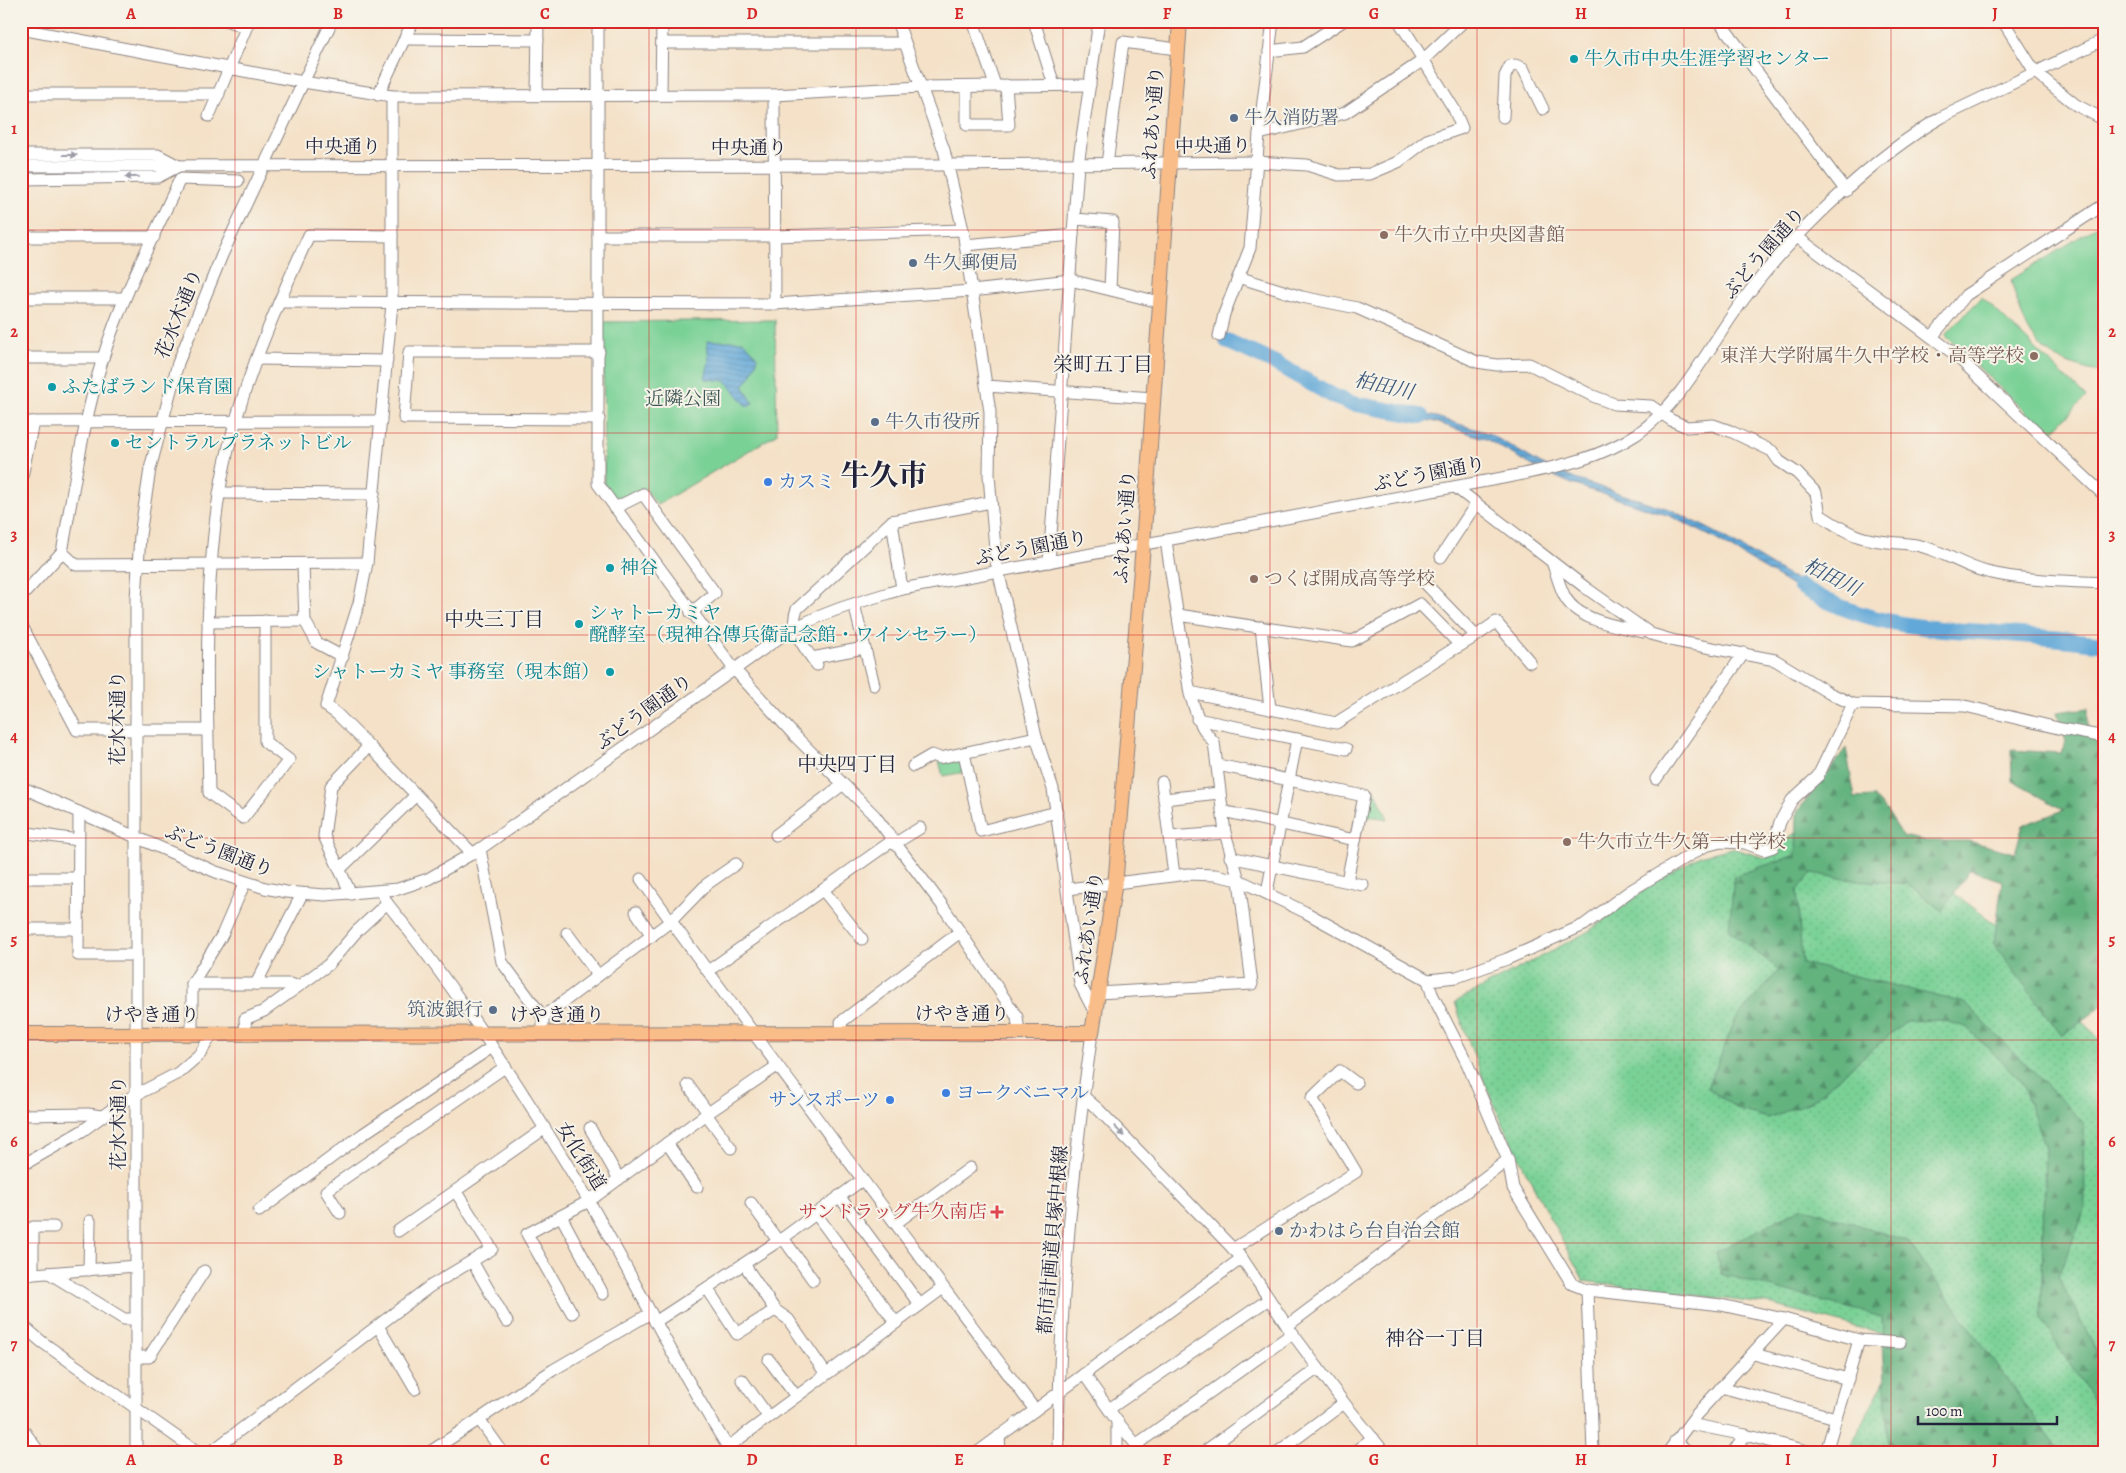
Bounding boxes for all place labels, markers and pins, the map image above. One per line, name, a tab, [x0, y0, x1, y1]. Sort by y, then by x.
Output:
place label: 牛久市中央生涯学習センター	[1584, 46, 1830, 72]
marker: 牛久市中央生涯学習センター	[1568, 53, 1580, 65]
place label: 牛久消防署	[1244, 105, 1339, 131]
marker: 牛久消防署	[1228, 112, 1240, 124]
place label: 牛久市立中央図書館	[1394, 222, 1565, 248]
marker: 牛久市立中央図書館	[1378, 229, 1390, 241]
place label: 牛久郵便局	[923, 250, 1018, 276]
marker: 牛久郵便局	[907, 257, 919, 269]
place label: 東洋大学附属牛久中学校・高等学校	[1720, 343, 2024, 369]
marker: 東洋大学附属牛久中学校・高等学校	[2028, 350, 2040, 362]
place label: ふたばランド保育園	[62, 374, 233, 400]
marker: ふたばランド保育園	[46, 381, 58, 393]
place label: 牛久市役所	[885, 409, 980, 435]
marker: 牛久市役所	[869, 416, 881, 428]
place label: セントラルプラネットビル	[125, 430, 352, 456]
marker: セントラルプラネットビル	[109, 437, 121, 449]
place label: カスミ	[778, 469, 835, 495]
marker: カスミ	[762, 476, 774, 488]
place label: 神谷	[620, 555, 658, 581]
marker: 神谷	[604, 562, 616, 574]
place label: つくば開成高等学校	[1264, 566, 1435, 592]
marker: つくば開成高等学校	[1248, 573, 1260, 585]
place label: シャトーカミヤ 醗酵室（現神谷傳兵衛記念館・ワインセラー）	[589, 600, 987, 648]
marker: シャトーカミヤ 醗酵室（現神谷傳兵衛記念館・ワインセラー）	[573, 618, 585, 630]
place label: シャトーカミヤ 事務室（現本館）	[312, 659, 600, 685]
marker: シャトーカミヤ 事務室（現本館）	[604, 666, 616, 678]
place label: 牛久市立牛久第一中学校	[1577, 829, 1786, 855]
marker: 牛久市立牛久第一中学校	[1561, 836, 1573, 848]
place label: 筑波銀行	[407, 997, 483, 1023]
marker: 筑波銀行	[487, 1004, 499, 1016]
place label: ヨークベニマル	[956, 1080, 1089, 1106]
place label: サンスポーツ	[768, 1087, 880, 1113]
marker: ヨークベニマル	[940, 1087, 952, 1099]
marker: サンスポーツ	[884, 1094, 896, 1106]
place label: サンドラッグ牛久南店	[798, 1199, 987, 1225]
marker: サンドラッグ牛久南店	[991, 1206, 1003, 1218]
place label: かわはら台自治会館	[1289, 1218, 1460, 1244]
marker: かわはら台自治会館	[1273, 1225, 1285, 1237]

